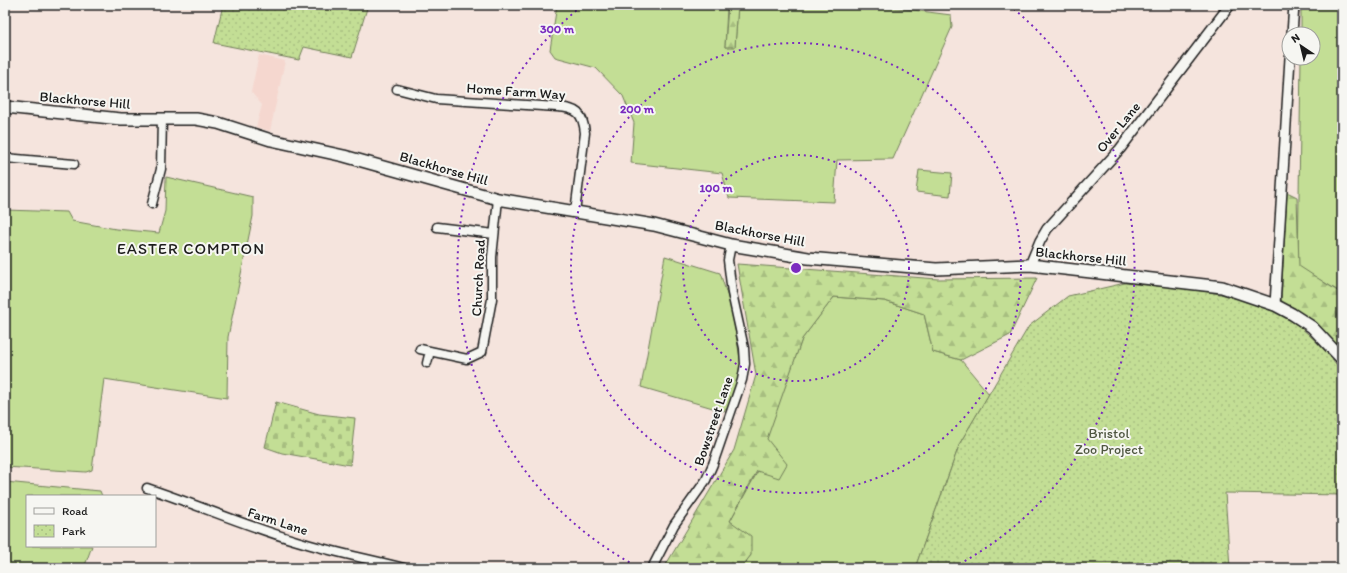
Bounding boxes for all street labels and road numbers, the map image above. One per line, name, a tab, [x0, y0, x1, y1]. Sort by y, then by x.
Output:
street label: Home Farm Way	[466, 80, 566, 103]
street label: Blackhorse Hill	[39, 88, 131, 113]
street label: Over Lane	[1093, 98, 1144, 156]
street label: Blackhorse Hill	[398, 148, 490, 189]
street label: Blackhorse Hill	[714, 216, 806, 251]
street label: Church Road	[468, 239, 489, 317]
street label: Blackhorse Hill	[1035, 243, 1127, 270]
street label: Bowstreet Lane	[690, 374, 737, 468]
street label: Farm Lane	[245, 504, 310, 539]

